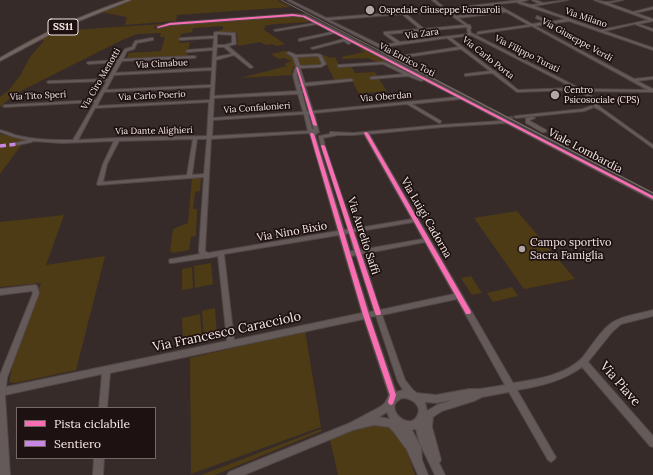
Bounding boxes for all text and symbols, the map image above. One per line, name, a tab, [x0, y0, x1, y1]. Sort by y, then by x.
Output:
marker: Ospedale Giuseppe Fornaroli	[364, 4, 376, 16]
place label: Ospedale Giuseppe Fornaroli	[379, 5, 500, 15]
street label: Via Milano	[563, 6, 609, 30]
street label: Via Giuseppe Verdi	[540, 16, 614, 64]
road number: SS11	[48, 19, 78, 35]
street label: Via Zara	[404, 26, 440, 42]
street label: Via Filippo Turati	[493, 33, 561, 75]
street label: Via Carlo Porta	[460, 34, 516, 82]
street label: Via Enrico Toti	[377, 41, 437, 79]
street label: Via Ciro Menotti	[79, 46, 123, 112]
street label: Via Cimabue	[136, 57, 188, 71]
place label: Centro Psicosociale (CPS)	[564, 85, 639, 106]
street label: Via Tito Speri	[9, 89, 67, 103]
street label: Via Carlo Poerio	[118, 89, 186, 103]
street label: Via Oberdan	[360, 89, 412, 105]
marker: Centro Psicosociale (CPS)	[549, 89, 561, 101]
street label: Via Confalonieri	[223, 100, 291, 116]
street label: Via Dante Alighieri	[115, 125, 193, 137]
street label: Viale Lombardia	[546, 126, 624, 176]
street label: Via Luigi Cadorna	[398, 176, 454, 260]
street label: Via Aurelio Saffi	[344, 196, 382, 276]
street label: Via Nino Bixio	[256, 219, 328, 245]
place label: Campo sportivo Sacra Famiglia	[530, 236, 611, 262]
marker: Campo sportivo Sacra Famiglia	[517, 244, 527, 254]
street label: Via Francesco Caracciolo	[151, 309, 303, 355]
street label: Via Piave	[596, 359, 644, 409]
legend	[16, 407, 156, 459]
text: Pista ciclabile	[54, 416, 130, 431]
text: Sentiero	[54, 436, 101, 451]

